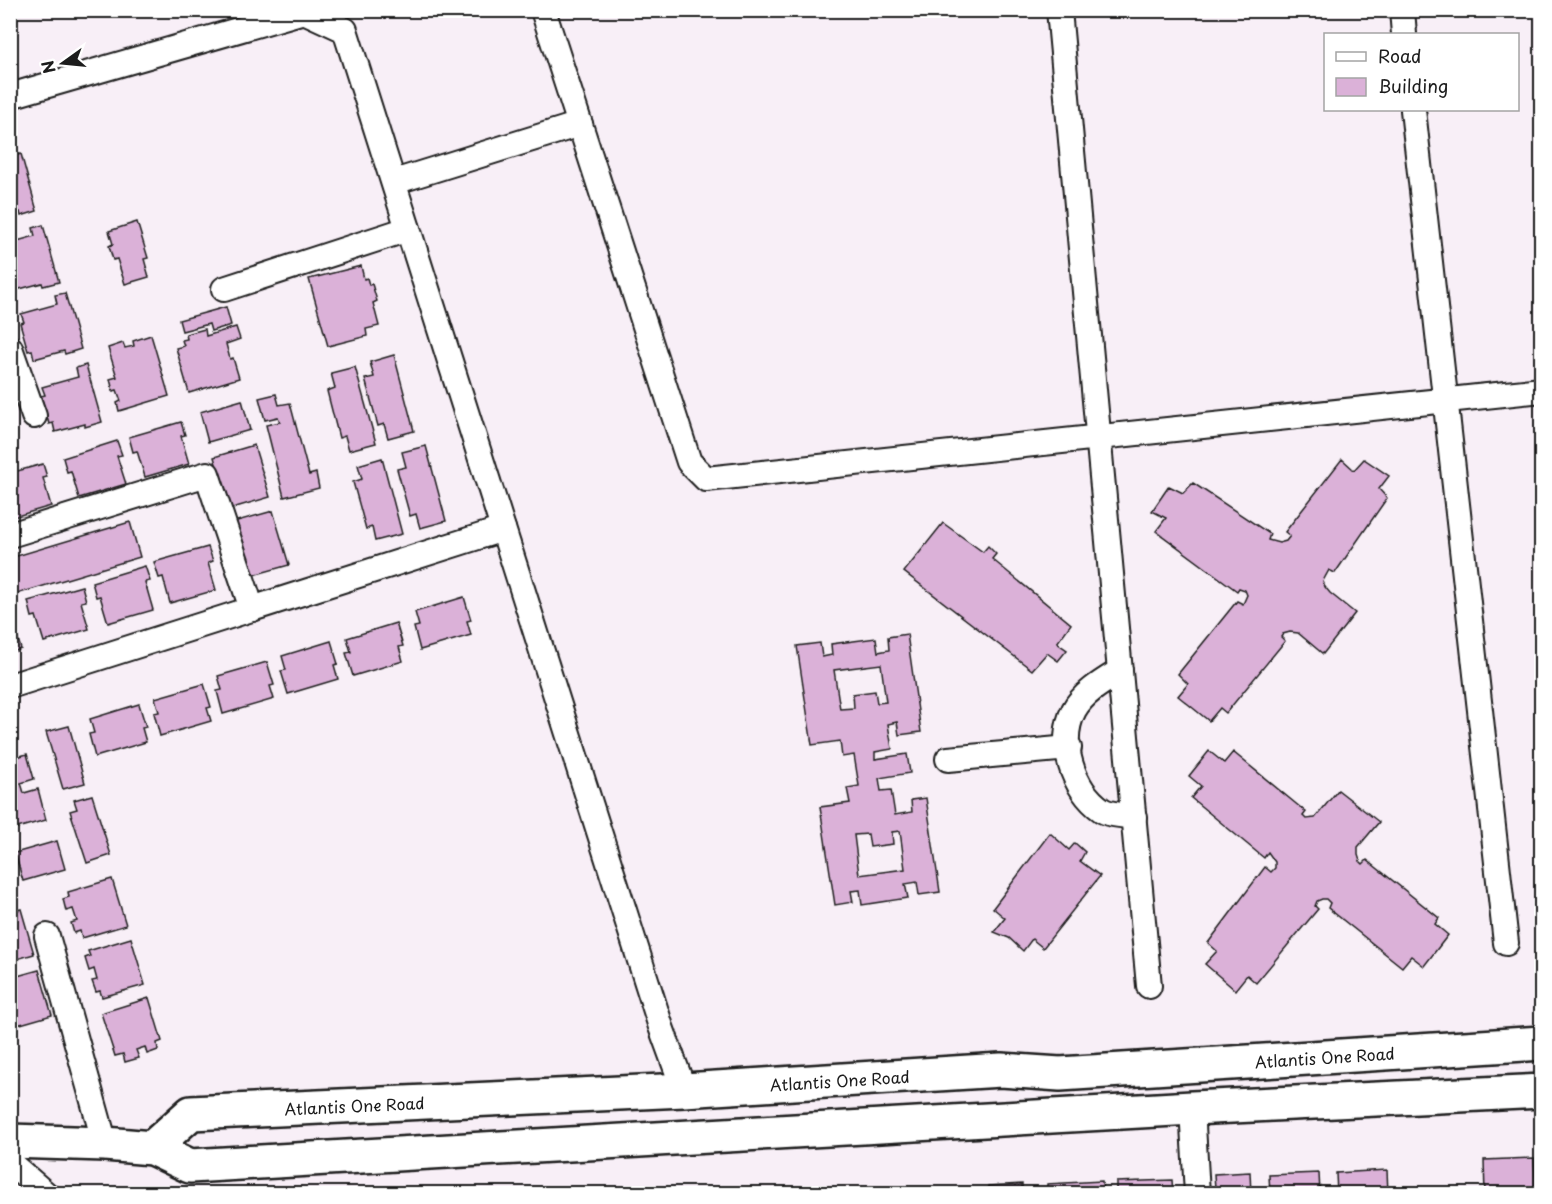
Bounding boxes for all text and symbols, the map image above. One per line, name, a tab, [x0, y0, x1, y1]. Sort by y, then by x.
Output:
north arrow	[33, 33, 93, 93]
legend	[1324, 33, 1519, 111]
text: Road	[1378, 42, 1422, 69]
text: N	[34, 58, 61, 76]
text: Building	[1378, 72, 1448, 99]
street label: Atlantis One Road	[1254, 1040, 1395, 1073]
street label: Atlantis One Road	[769, 1064, 910, 1097]
street label: Atlantis One Road	[284, 1090, 425, 1121]

